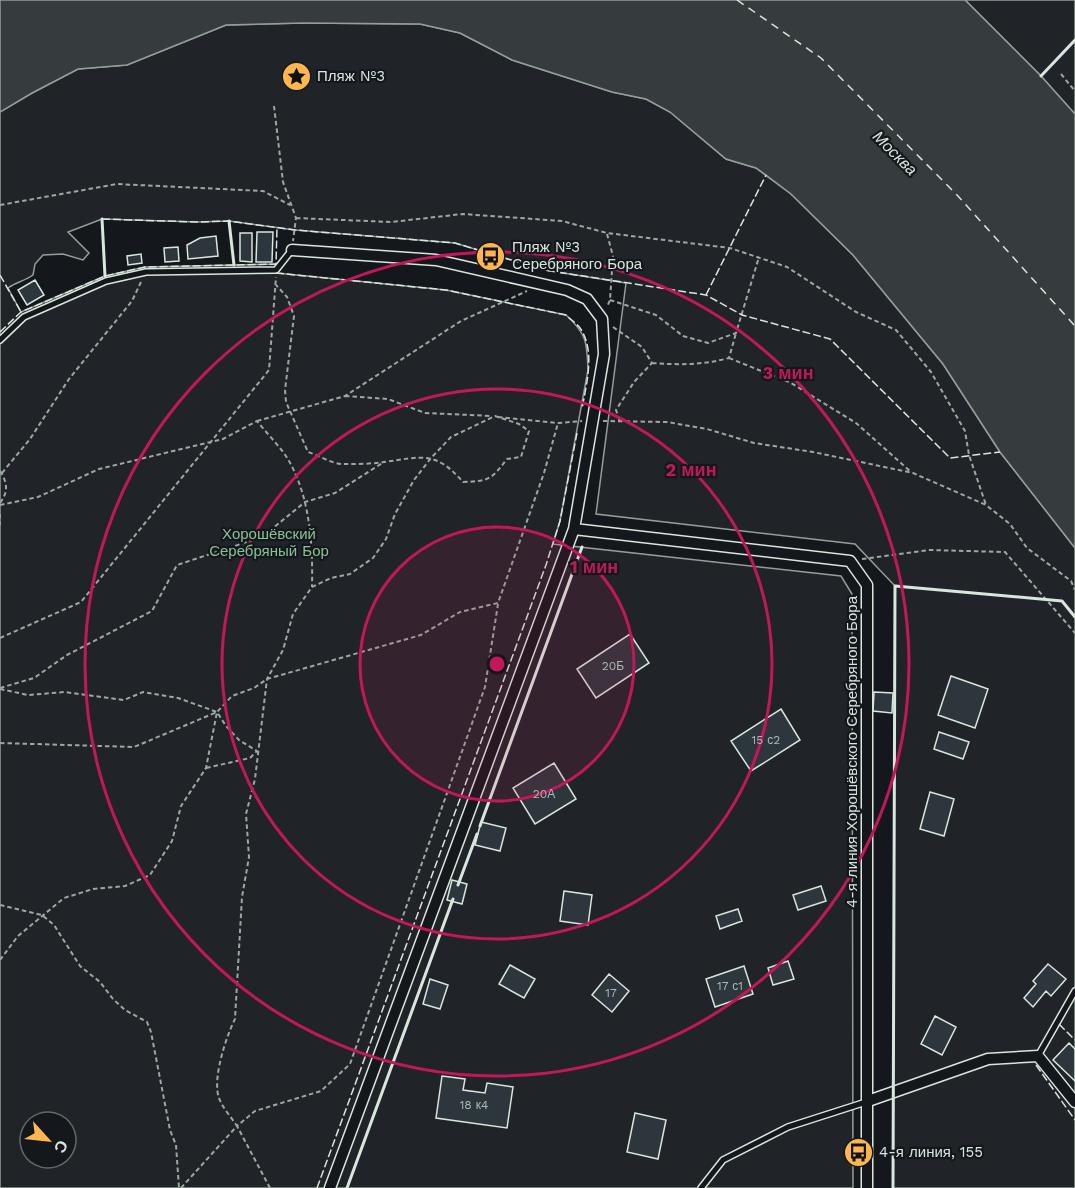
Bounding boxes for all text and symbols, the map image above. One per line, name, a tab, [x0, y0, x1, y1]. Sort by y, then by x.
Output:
place icon: Пляж №3	[280, 60, 312, 92]
place label: Пляж №3	[317, 67, 385, 85]
water label: Москва	[869, 127, 921, 179]
place label: Пляж №3 Cеребряного Бора	[512, 238, 643, 273]
bus stop icon: Пляж №3 Cеребряного Бора	[475, 240, 507, 272]
text: 3 мин	[762, 362, 814, 383]
text: 2 мин	[665, 459, 717, 480]
park label: Хорошёвский Серебряный Бор	[209, 525, 329, 560]
text: 1 мин	[570, 556, 618, 577]
street label: 4-я линия Хорошёвского Серебряного Бора	[843, 595, 861, 908]
centre of rings	[487, 654, 507, 674]
house number: 20Б	[602, 659, 624, 673]
house number: 15 с2	[752, 733, 780, 747]
house number: 20А	[533, 787, 555, 801]
house number: 17 с1	[717, 979, 743, 993]
house number: 17	[605, 986, 617, 1000]
house number: 18 к4	[460, 1098, 488, 1112]
north arrow	[18, 1110, 78, 1170]
bus stop icon: 4-я линия, 155	[842, 1136, 874, 1168]
text: С	[50, 1137, 72, 1156]
place label: 4-я линия, 155	[879, 1143, 983, 1161]

